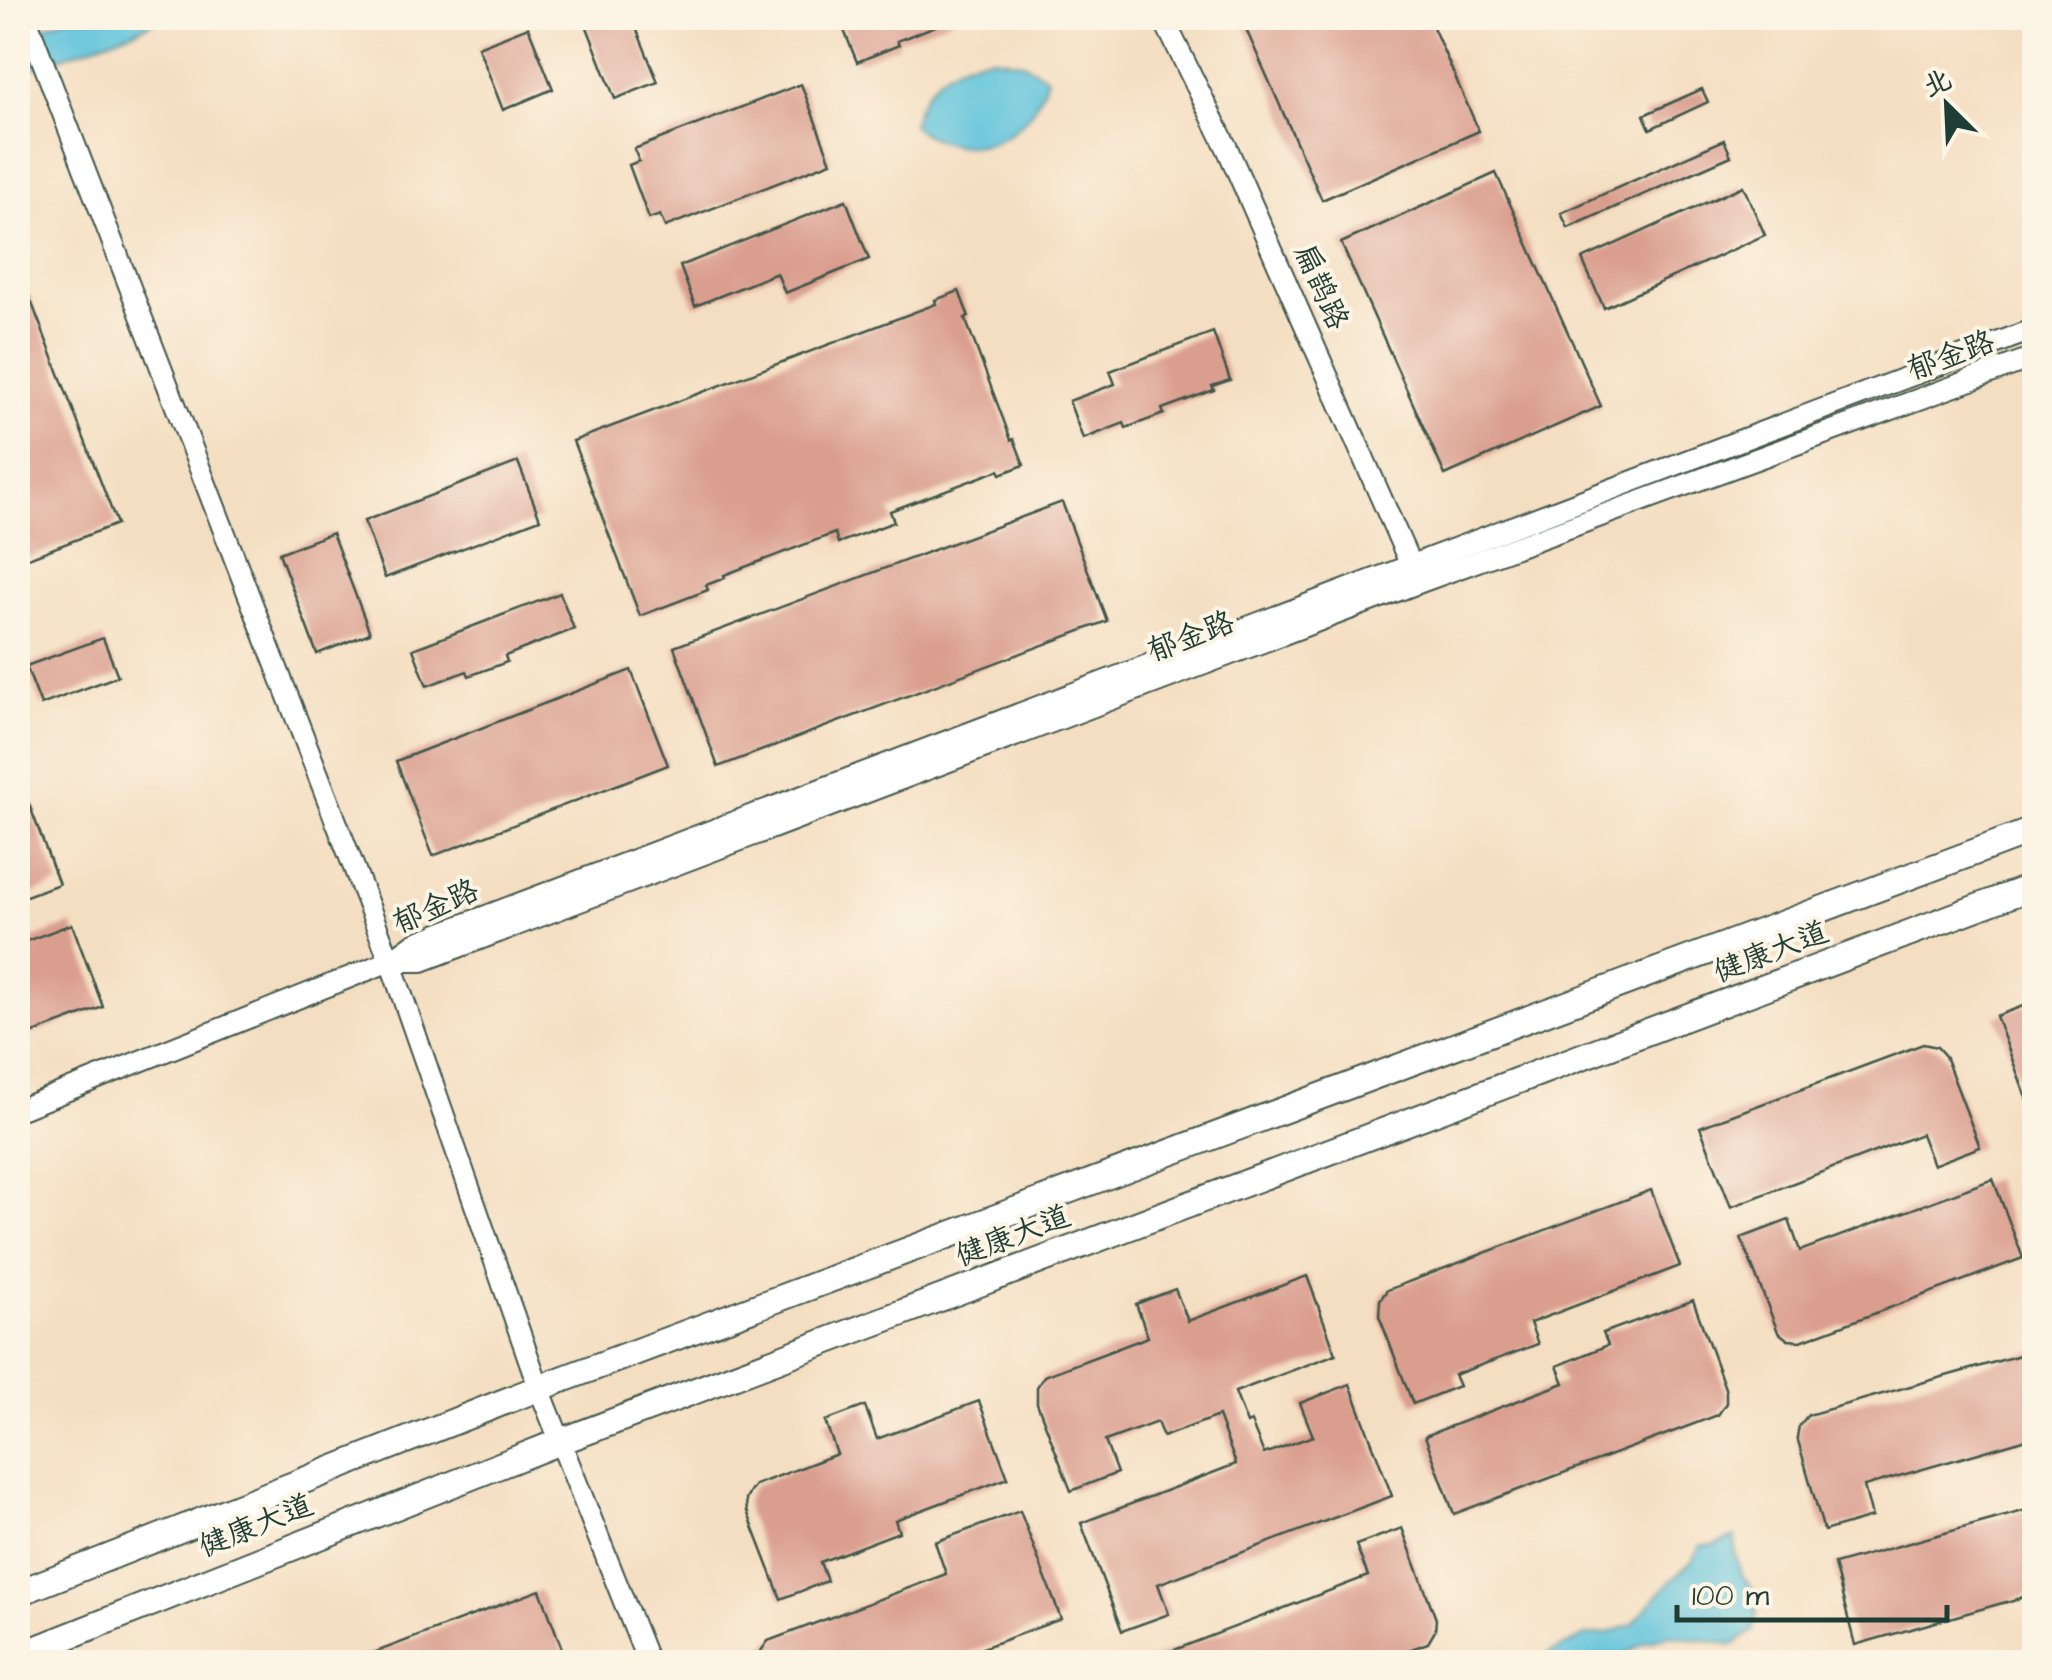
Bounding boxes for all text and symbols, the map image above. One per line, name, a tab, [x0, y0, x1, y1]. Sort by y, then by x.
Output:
north arrow	[1897, 55, 1997, 155]
text: 北	[1917, 60, 1958, 107]
street label: 扁鹊路	[1284, 237, 1358, 337]
street label: 郁金路	[1902, 321, 2000, 391]
street label: 郁金路	[1141, 601, 1241, 673]
street label: 郁金路	[386, 870, 486, 944]
street label: 健康大道	[1707, 911, 1835, 993]
street label: 健康大道	[949, 1195, 1077, 1277]
street label: 健康大道	[193, 1484, 319, 1568]
scale bar	[1677, 1560, 1947, 1622]
text: 100 m	[1692, 1575, 1770, 1617]

